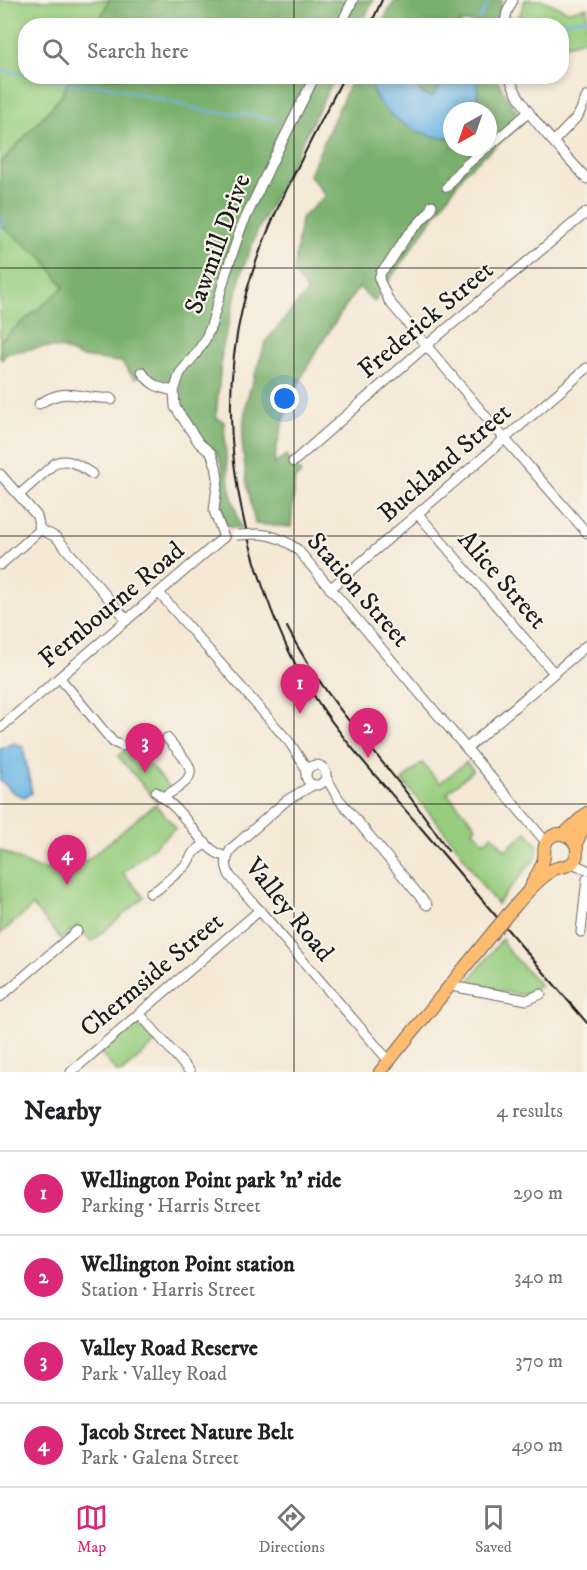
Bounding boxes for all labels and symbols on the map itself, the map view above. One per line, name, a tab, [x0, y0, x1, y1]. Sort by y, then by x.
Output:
north arrow	[443, 102, 497, 156]
street label: Sawmill Drive	[177, 170, 259, 318]
street label: Frederick Street	[352, 254, 500, 386]
your location	[270, 384, 299, 413]
street label: Buckland Street	[372, 396, 518, 530]
street label: Alice Street	[450, 524, 554, 636]
street label: Station Street	[299, 526, 417, 654]
street label: Fernbourne Road	[32, 534, 192, 676]
pin: 1	[280, 664, 320, 714]
pin: 2	[348, 708, 388, 758]
pin: 3	[126, 724, 164, 773]
pin: 4	[48, 836, 86, 885]
street label: Valley Road	[237, 851, 341, 969]
street label: Chermside Street	[74, 905, 230, 1045]

